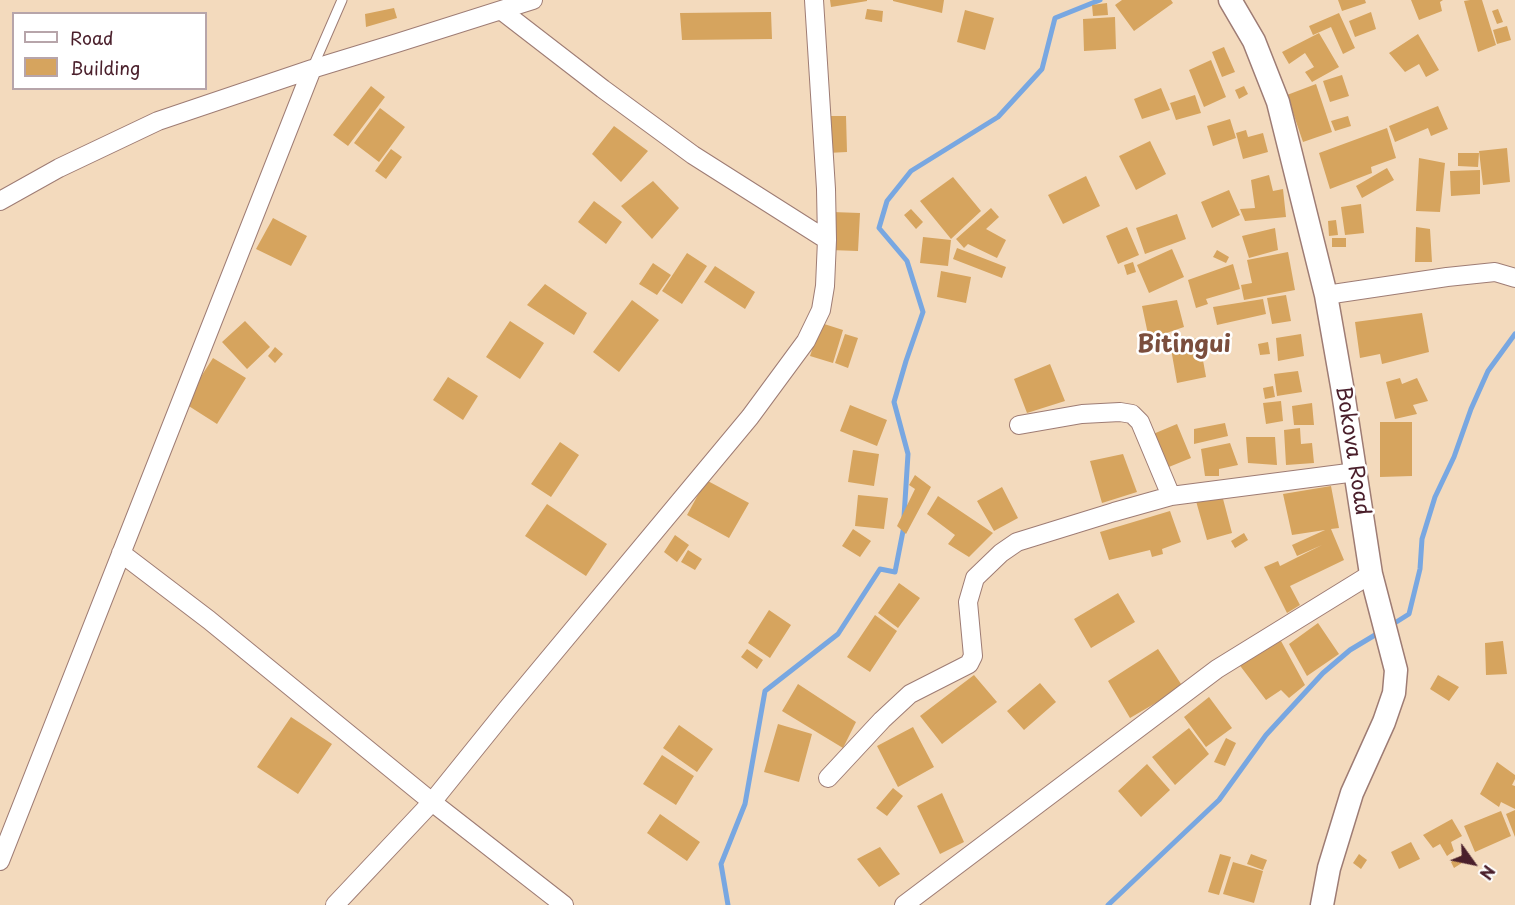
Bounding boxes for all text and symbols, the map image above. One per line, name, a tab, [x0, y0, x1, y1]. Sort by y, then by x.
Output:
legend	[12, 12, 207, 90]
text: Road	[70, 24, 114, 51]
text: Building	[70, 54, 140, 81]
district label: Bitingui	[1137, 331, 1231, 359]
street label: Bokova Road	[1329, 384, 1375, 518]
north arrow	[1443, 833, 1503, 893]
text: N	[1475, 861, 1502, 885]

